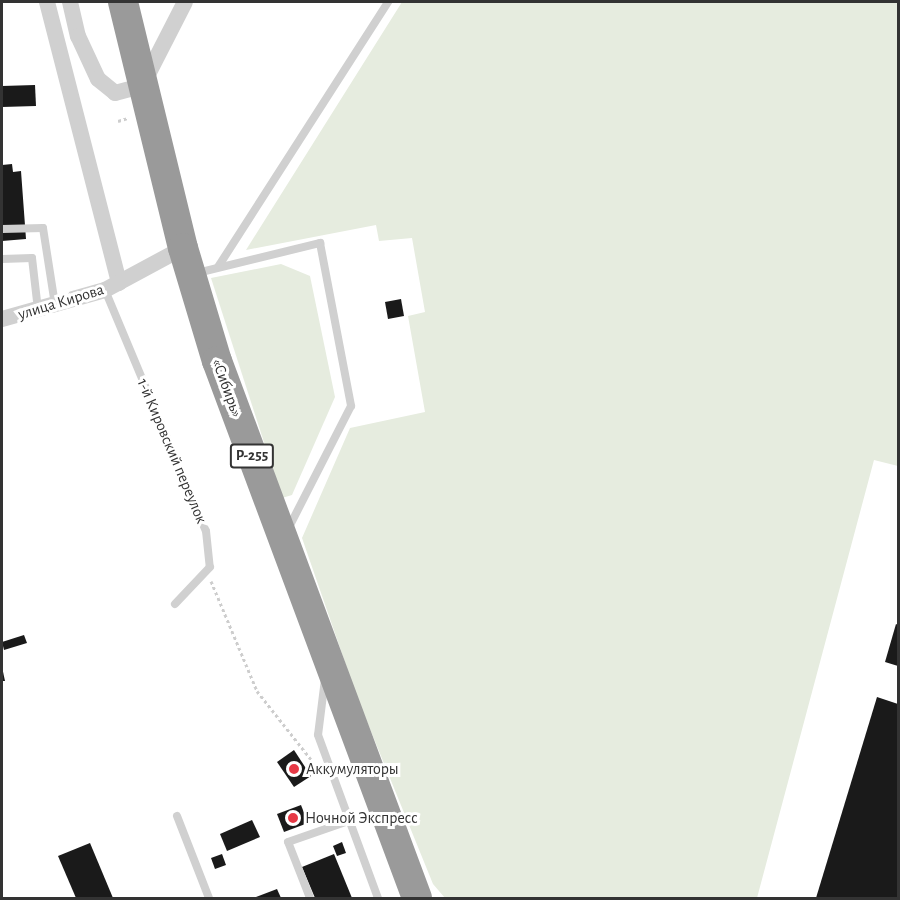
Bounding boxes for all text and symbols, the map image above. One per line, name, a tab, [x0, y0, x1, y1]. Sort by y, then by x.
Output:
street label: улица Кирова	[16, 280, 106, 324]
street label: «Сибирь»	[208, 356, 246, 420]
street label: 1-й Кировский переулок	[133, 376, 211, 526]
road number: Р-255	[230, 444, 274, 468]
place label: Аккумуляторы	[306, 759, 399, 779]
marker: Аккумуляторы	[287, 762, 301, 776]
place label: Ночной Экспресс	[305, 808, 418, 828]
marker: Ночной Экспресс	[286, 811, 300, 825]

